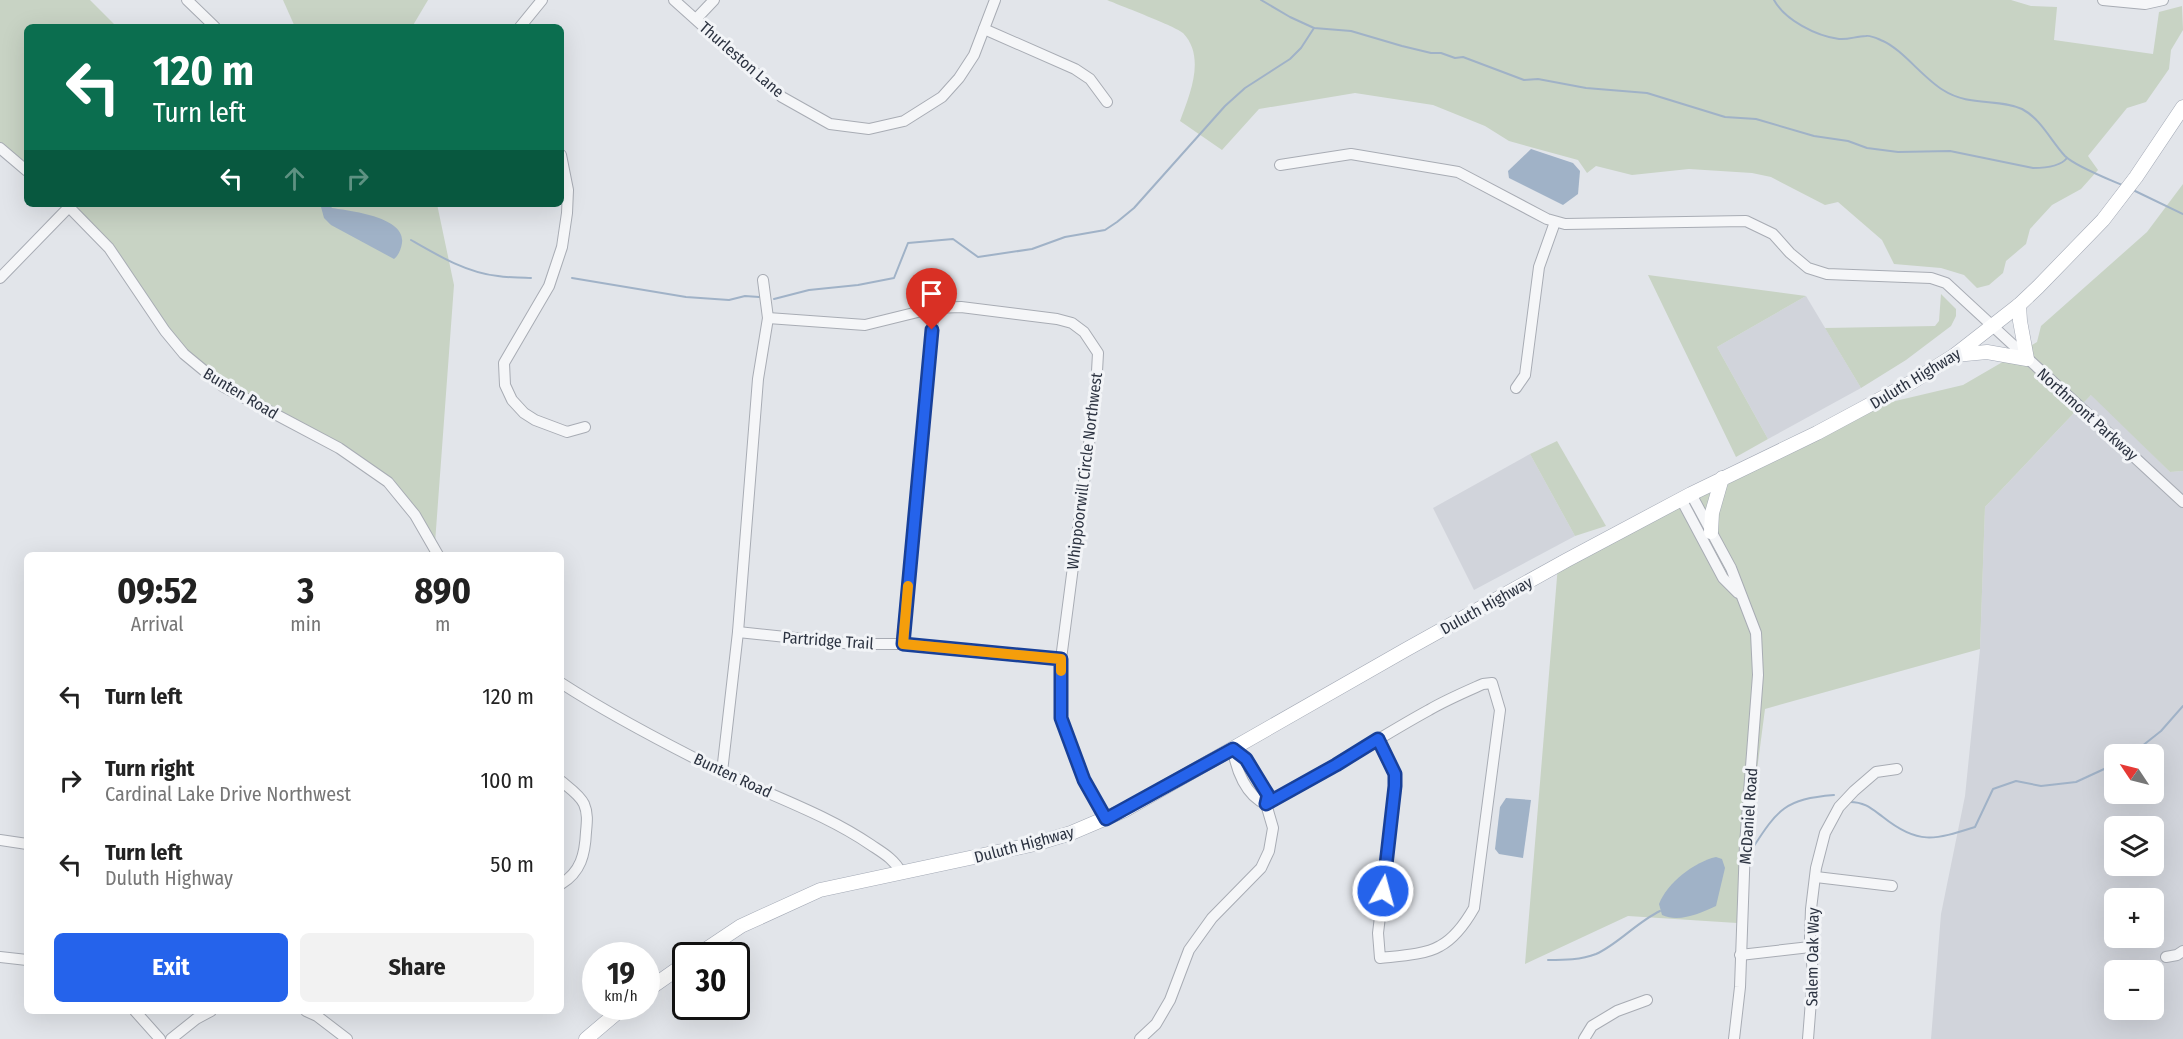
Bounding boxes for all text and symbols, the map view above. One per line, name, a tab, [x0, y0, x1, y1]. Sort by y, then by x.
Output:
street label: Thurleston Lane	[696, 18, 788, 101]
text: 120 m	[153, 46, 254, 96]
icon: left	[54, 48, 132, 126]
text: Turn left	[153, 97, 246, 129]
icon: left	[215, 162, 248, 195]
icon: ahead	[278, 162, 311, 195]
icon: right	[341, 162, 374, 195]
pin	[906, 268, 957, 330]
icon: arrive	[915, 277, 948, 310]
street label: Duluth Highway	[1866, 343, 1965, 413]
street label: Bunten Road	[200, 364, 282, 423]
street label: Northmont Parkway	[2033, 364, 2143, 465]
street label: Whippoorwill Circle Northwest	[1063, 371, 1106, 571]
text: 09:52	[117, 569, 197, 613]
text: 3	[297, 569, 314, 613]
text: 890	[414, 569, 471, 613]
street label: Duluth Highway	[1437, 572, 1536, 639]
text: Arrival	[131, 612, 184, 636]
text: min	[290, 612, 321, 636]
text: m	[435, 612, 450, 636]
street label: Partridge Trail	[782, 628, 874, 653]
icon: left	[54, 680, 87, 713]
text: Turn left	[105, 683, 183, 710]
text: 120 m	[482, 683, 534, 710]
north arrow	[2104, 744, 2164, 804]
map controls	[2104, 744, 2164, 1020]
street label: Bunten Road	[691, 749, 775, 802]
text: Turn right	[105, 755, 194, 782]
icon: right	[54, 764, 87, 797]
text: 100 m	[480, 767, 534, 794]
street label: McDaniel Road	[1736, 767, 1761, 865]
text: Cardinal Lake Drive Northwest	[105, 782, 351, 806]
button: layers	[2104, 816, 2164, 876]
street label: Duluth Highway	[972, 822, 1077, 867]
text: Turn left	[105, 839, 183, 866]
icon: left	[54, 848, 87, 881]
text: 50 m	[490, 851, 534, 878]
position arrow	[1351, 859, 1415, 923]
text: Duluth Highway	[105, 866, 233, 890]
button: +	[2104, 888, 2164, 948]
street label: Salem Oak Way	[1802, 907, 1823, 1007]
button: Exit	[54, 933, 288, 1002]
button: Share	[300, 933, 534, 1002]
speed limit sign: 30	[672, 942, 750, 1020]
text: 19	[607, 956, 635, 992]
button: −	[2104, 960, 2164, 1020]
text: km/h	[604, 987, 638, 1005]

